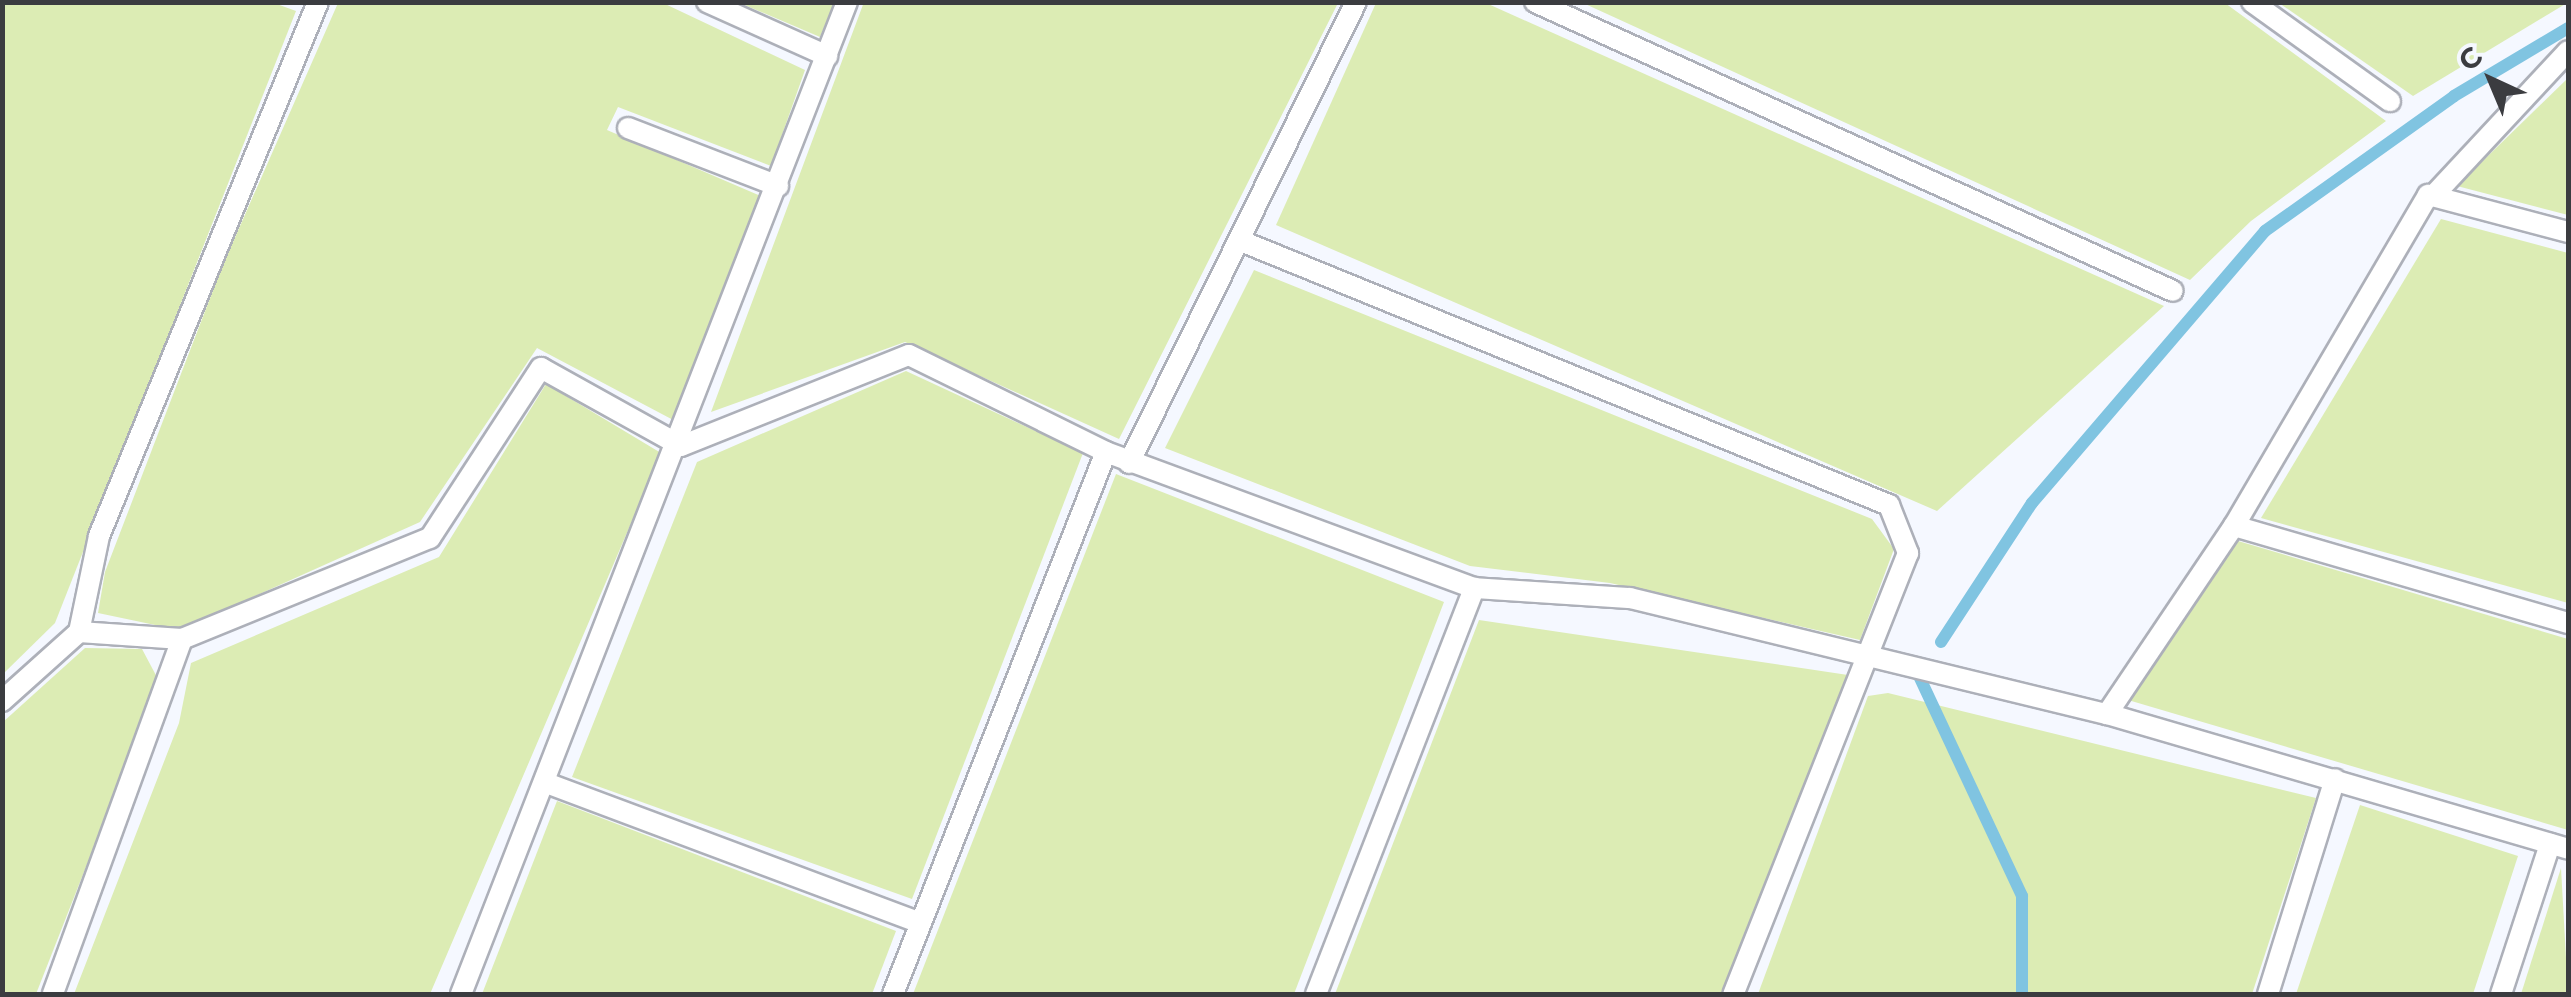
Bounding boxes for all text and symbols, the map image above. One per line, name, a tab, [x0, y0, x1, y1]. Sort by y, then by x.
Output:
north arrow	[2441, 30, 2541, 130]
text: С	[2451, 39, 2489, 78]

